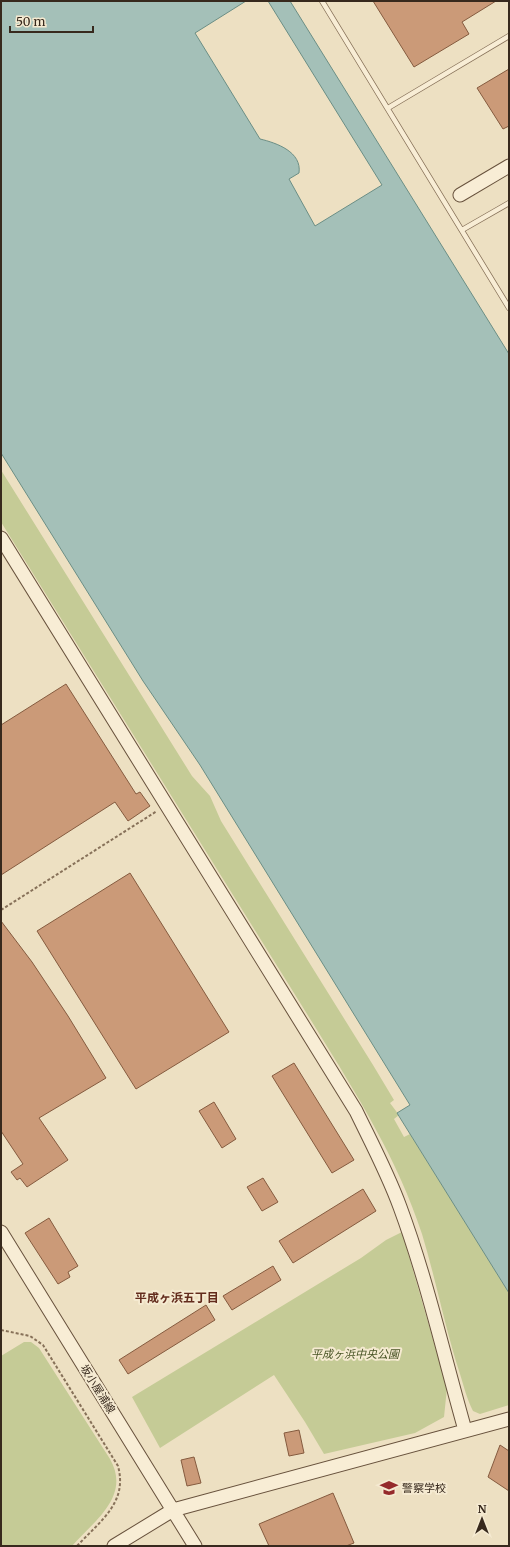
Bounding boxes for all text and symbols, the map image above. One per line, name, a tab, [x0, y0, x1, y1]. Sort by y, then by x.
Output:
scale bar	[10, 8, 93, 34]
text: 50 m	[16, 14, 45, 29]
district label: 平成ヶ浜五丁目	[135, 1290, 219, 1305]
park label: 平成ヶ浜中央公園	[311, 1347, 401, 1361]
street label: 坂小屋浦線	[77, 1362, 119, 1416]
school or university icon: 警察学校	[379, 1478, 399, 1498]
place label: 警察学校	[402, 1481, 446, 1495]
north arrow	[462, 1499, 502, 1539]
text: N	[478, 1502, 487, 1516]

